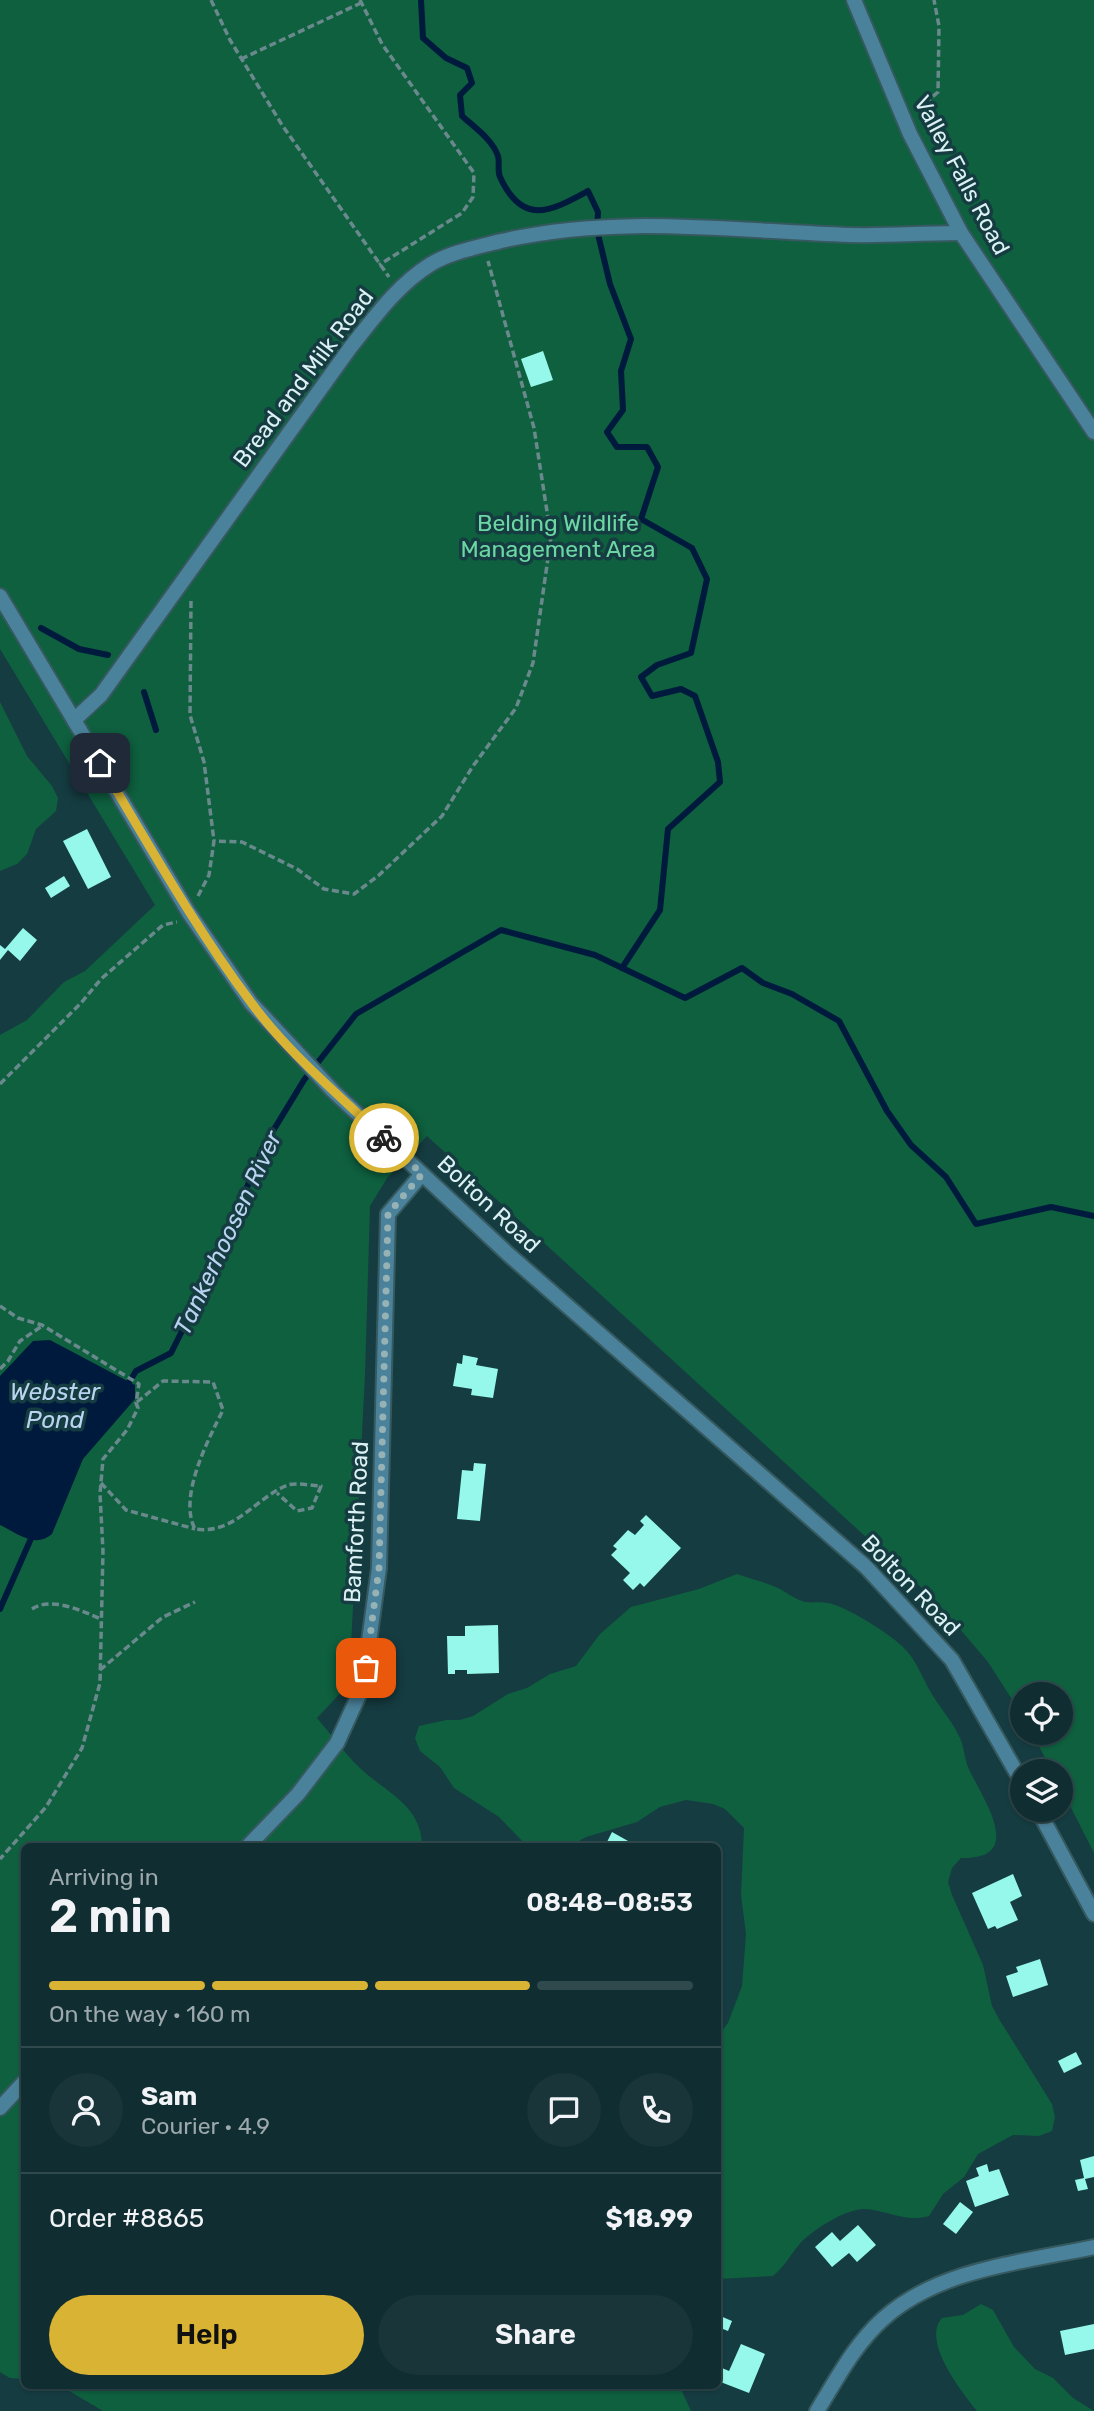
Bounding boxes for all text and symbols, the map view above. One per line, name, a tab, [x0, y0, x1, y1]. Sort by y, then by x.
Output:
street label: Valley Falls Road	[908, 91, 1016, 259]
street label: Bread and Milk Road	[227, 283, 379, 473]
park label: Belding Wildlife Management Area	[461, 509, 655, 563]
pin	[70, 733, 130, 793]
icon: home	[81, 744, 119, 782]
courier	[349, 1103, 419, 1173]
icon: bike	[365, 1119, 403, 1157]
water label: Tankerhoosen River	[168, 1126, 288, 1339]
street label: Bolton Road	[432, 1149, 546, 1259]
water label: Webster Pond	[10, 1378, 101, 1434]
street label: Bamforth Road	[338, 1440, 374, 1604]
street label: Bolton Road	[856, 1528, 966, 1642]
pin	[336, 1638, 396, 1698]
icon: bag	[347, 1649, 385, 1687]
map controls	[1010, 1682, 1073, 1822]
button: locate	[1010, 1682, 1073, 1745]
button: layers	[1010, 1759, 1073, 1822]
text: Arriving in	[49, 1863, 159, 1891]
text: 08:48–08:53	[526, 1887, 693, 1918]
text: 2 min	[49, 1889, 172, 1944]
text: On the way · 160 m	[49, 2000, 251, 2028]
button: person	[49, 2073, 123, 2147]
button: chat	[527, 2073, 601, 2147]
button: phone	[619, 2073, 693, 2147]
text: Sam	[141, 2081, 197, 2112]
text: Courier · 4.9	[141, 2112, 270, 2140]
text: Order #8865	[49, 2203, 204, 2234]
text: $18.99	[606, 2203, 693, 2234]
button: Help	[49, 2295, 364, 2375]
button: Share	[378, 2295, 693, 2375]

